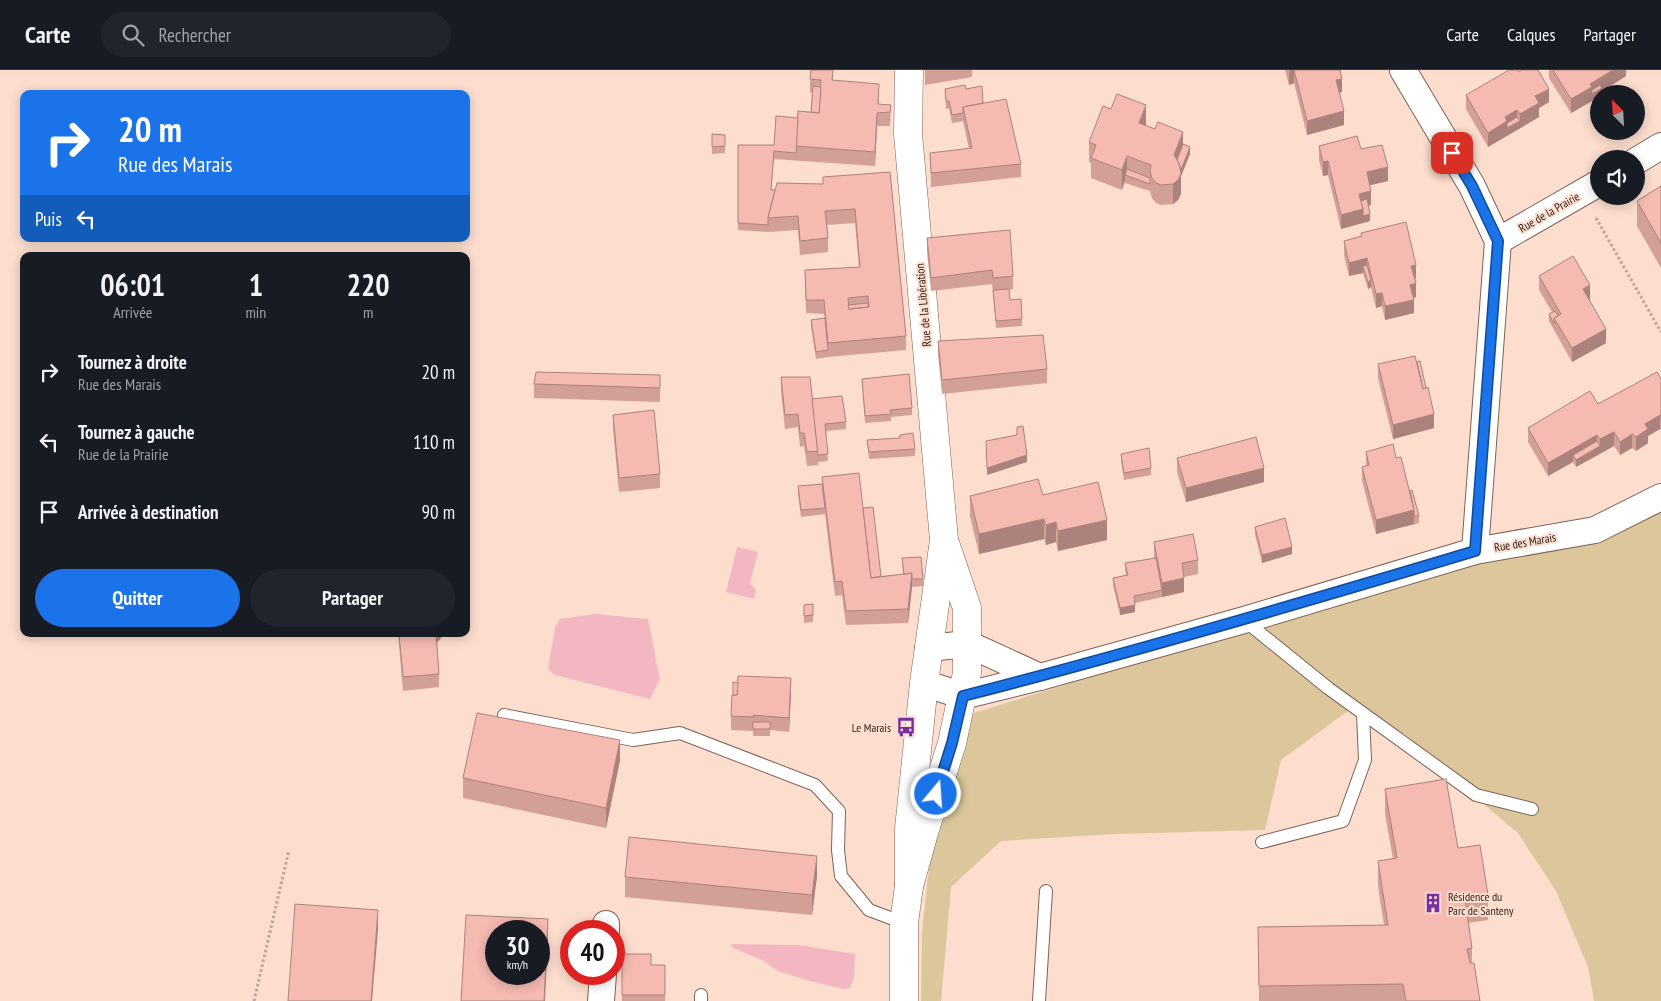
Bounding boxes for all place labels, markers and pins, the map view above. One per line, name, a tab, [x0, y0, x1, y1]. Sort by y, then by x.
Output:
pin	[1431, 132, 1473, 174]
bus stop icon: Le Marais	[895, 716, 917, 738]
place label: Le Marais	[852, 720, 891, 735]
place label: Résidence du Parc de Santeny	[1448, 889, 1514, 918]
building icon: Résidence du Parc de Santeny	[1422, 892, 1444, 914]

